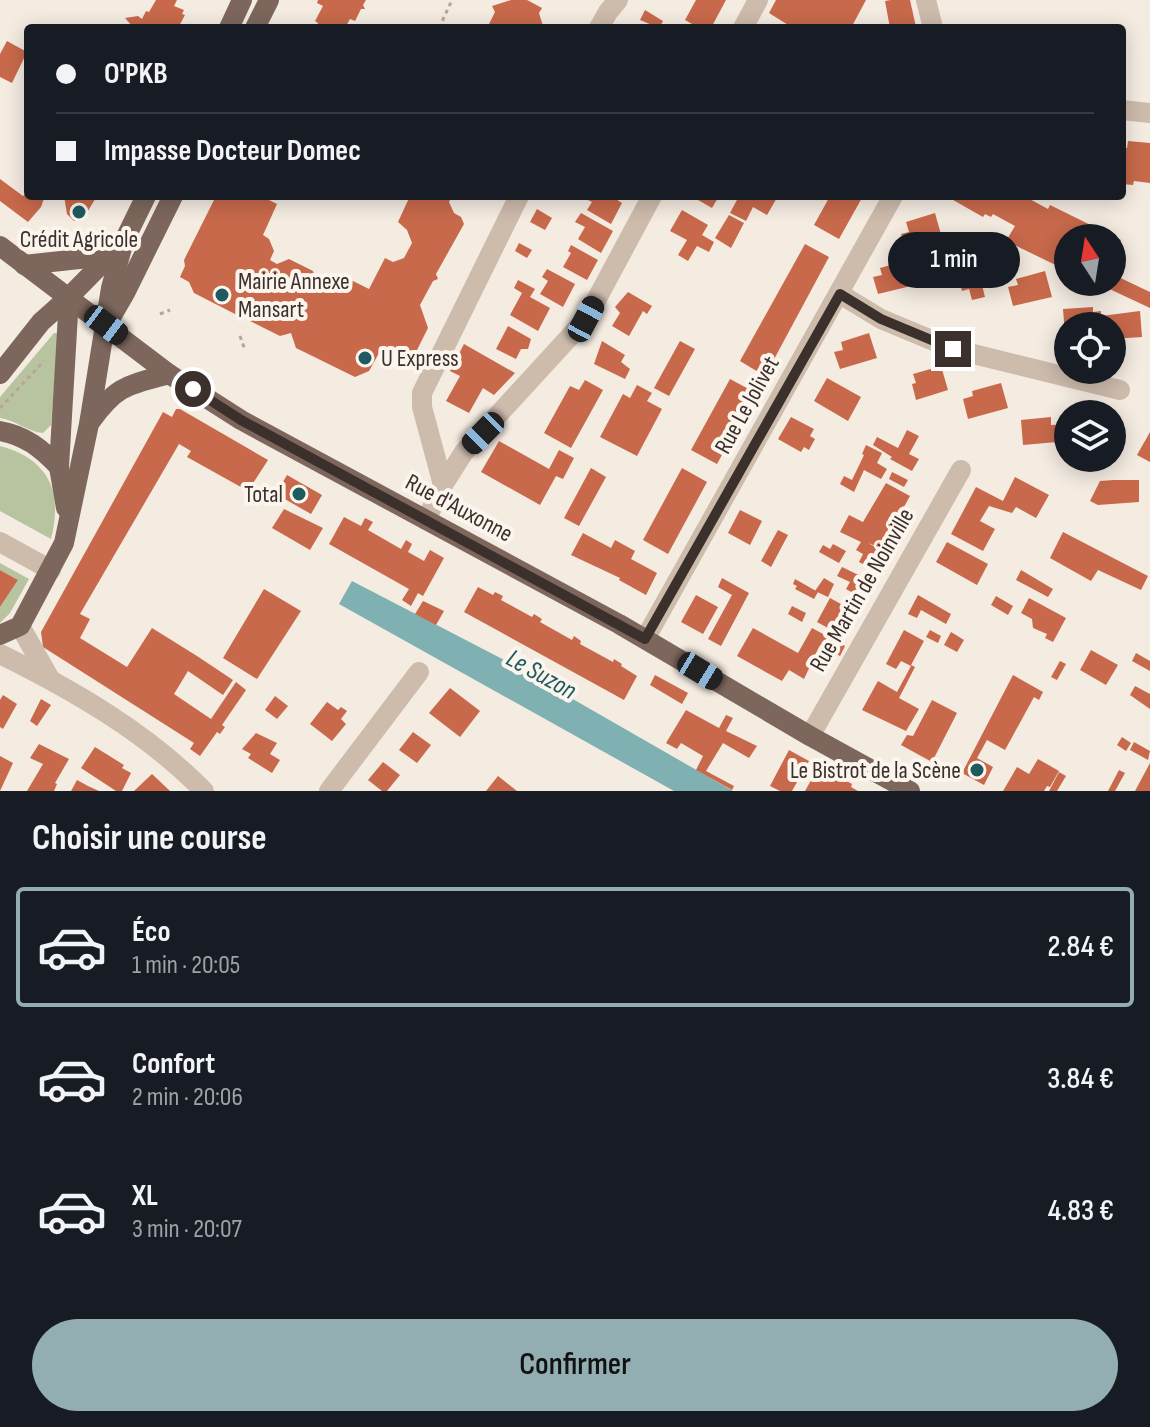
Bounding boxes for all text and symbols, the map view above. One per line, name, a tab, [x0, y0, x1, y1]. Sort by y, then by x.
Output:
text: O'PKB	[104, 56, 167, 92]
text: Impasse Docteur Domec	[104, 133, 361, 169]
marker: Crédit Agricole	[70, 203, 88, 221]
north arrow	[1054, 224, 1126, 296]
map controls	[1054, 224, 1126, 472]
place label: Crédit Agricole	[20, 225, 138, 254]
callout: 1 min	[887, 233, 1019, 289]
text: 1 min	[930, 244, 978, 275]
place label: Mairie Annexe Mansart	[238, 267, 350, 324]
marker: Mairie Annexe Mansart	[213, 286, 231, 304]
car	[564, 292, 608, 346]
car	[80, 301, 132, 349]
button: locate	[1054, 312, 1126, 384]
route end	[935, 331, 971, 367]
place label: U Express	[381, 344, 459, 373]
marker: U Express	[356, 349, 374, 367]
street label: Rue Le Jolivet	[708, 351, 786, 459]
route start	[175, 371, 211, 407]
button: layers	[1054, 400, 1126, 472]
car	[458, 408, 508, 458]
street label: Rue d'Auxonne	[400, 468, 518, 548]
place label: Total	[244, 480, 283, 509]
marker: Total	[290, 485, 308, 503]
street label: Rue Martin de Noinville	[803, 503, 921, 677]
water label: Le Suzon	[501, 643, 581, 707]
car	[673, 648, 727, 694]
place label: Le Bistrot de la Scène	[790, 756, 961, 785]
marker: Le Bistrot de la Scène	[968, 761, 986, 779]
text: Choisir une course	[32, 817, 267, 860]
icon: car	[36, 911, 108, 983]
text: Éco	[132, 914, 171, 950]
text: 2.84 €	[1047, 929, 1114, 965]
text: 1 min · 20:05	[132, 950, 240, 981]
icon: car	[36, 1043, 108, 1115]
text: Confort	[132, 1046, 215, 1082]
text: 3.84 €	[1047, 1061, 1114, 1097]
text: 2 min · 20:06	[132, 1082, 243, 1113]
icon: car	[36, 1175, 108, 1247]
text: XL	[132, 1178, 158, 1214]
text: 4.83 €	[1048, 1193, 1114, 1229]
text: 3 min · 20:07	[132, 1214, 242, 1245]
button: Confirmer	[32, 1319, 1118, 1411]

